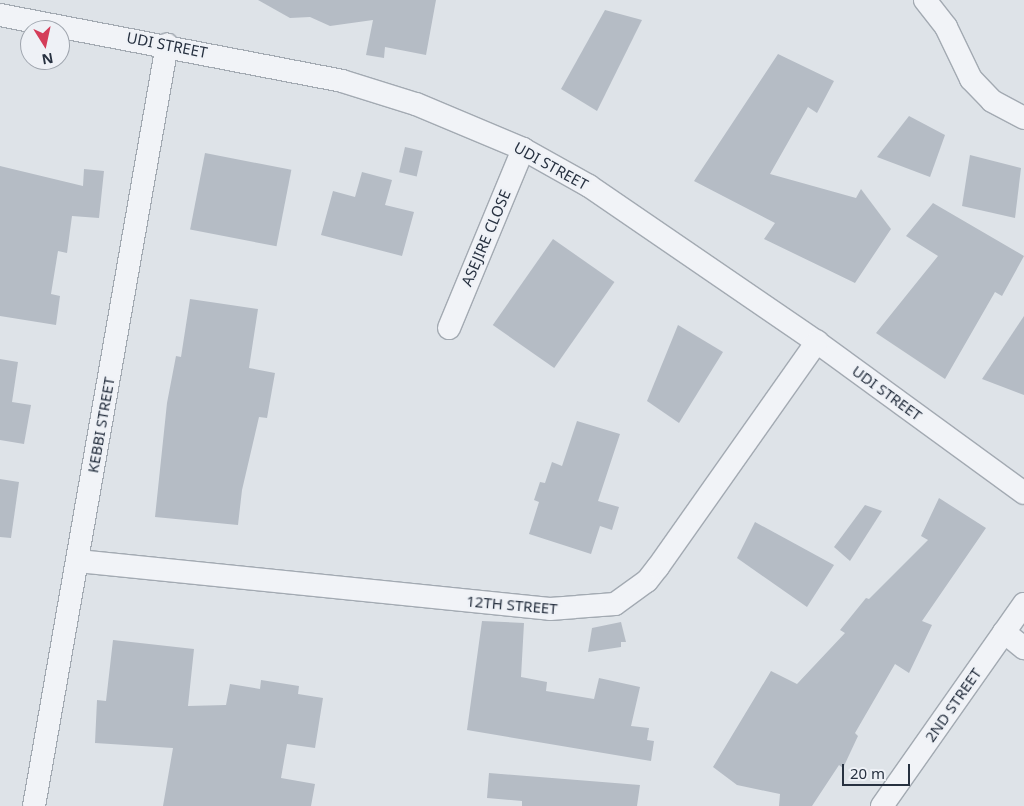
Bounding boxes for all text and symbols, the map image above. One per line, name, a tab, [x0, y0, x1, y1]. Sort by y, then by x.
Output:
north arrow	[20, 20, 70, 70]
street label: UDI STREET	[125, 28, 209, 62]
text: N	[40, 49, 55, 70]
street label: UDI STREET	[511, 138, 591, 194]
street label: ASEJIRE CLOSE	[458, 187, 514, 289]
street label: UDI STREET	[849, 362, 925, 424]
street label: KEBBI STREET	[84, 376, 118, 474]
street label: 12TH STREET	[466, 592, 558, 618]
street label: 2ND STREET	[921, 665, 985, 745]
scale bar	[844, 754, 912, 786]
text: 20 m	[850, 763, 885, 783]

